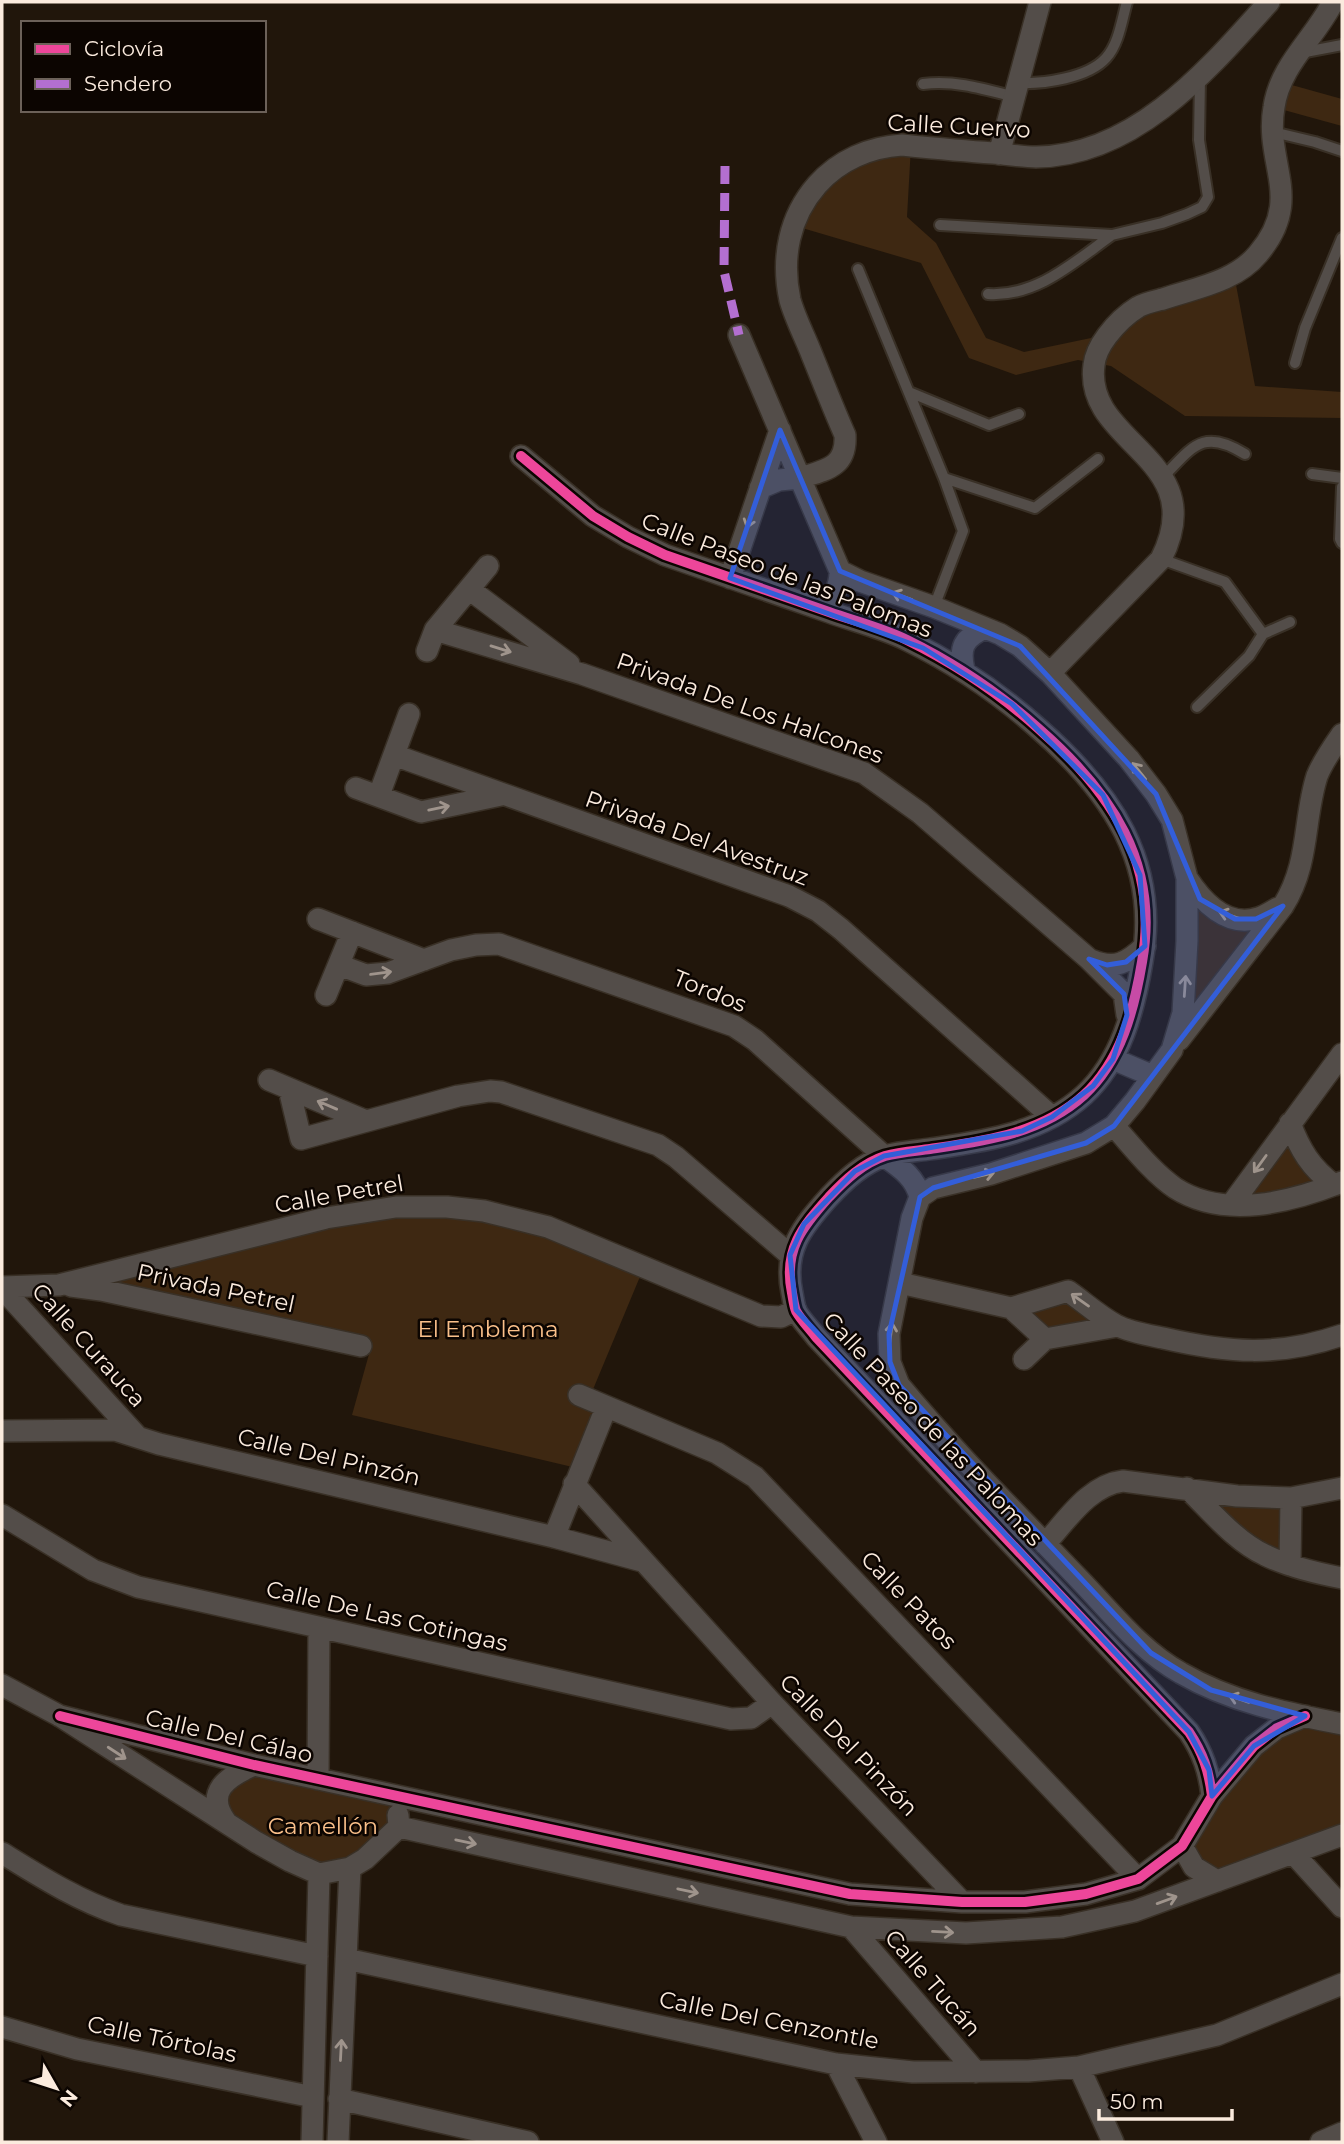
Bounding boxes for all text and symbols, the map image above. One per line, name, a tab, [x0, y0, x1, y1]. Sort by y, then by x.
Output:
legend	[21, 21, 266, 112]
text: Ciclovía	[84, 36, 164, 61]
text: Sendero	[84, 71, 172, 96]
street label: Calle Cuervo	[887, 108, 1031, 144]
street label: Calle Paseo de las Palomas	[638, 506, 936, 644]
one-way arrow	[743, 507, 756, 529]
one-way arrow	[891, 589, 913, 601]
one-way arrow	[489, 644, 511, 657]
street label: Privada De Los Halcones	[613, 647, 887, 769]
one-way arrow	[1131, 762, 1147, 780]
street label: Privada Del Avestruz	[581, 784, 813, 892]
one-way arrow	[427, 800, 450, 814]
one-way arrow	[1218, 908, 1240, 920]
street label: Tordos	[669, 964, 751, 1018]
one-way arrow	[369, 966, 392, 979]
one-way arrow	[1179, 975, 1192, 998]
one-way arrow	[317, 1097, 339, 1110]
one-way arrow	[1253, 1154, 1267, 1173]
one-way arrow	[972, 1168, 995, 1181]
street label: Calle Petrel	[272, 1169, 406, 1219]
street label: Privada Petrel	[135, 1258, 297, 1318]
street label: Calle Curauca	[26, 1277, 152, 1413]
one-way arrow	[1071, 1293, 1090, 1307]
street label: Calle Paseo de las Palomas	[817, 1306, 1049, 1552]
park label: El Emblema	[417, 1315, 559, 1343]
one-way arrow	[884, 1322, 897, 1345]
street label: Calle Del Pinzón	[235, 1422, 423, 1492]
street label: Calle Patos	[855, 1545, 963, 1655]
street label: Calle De Las Cotingas	[263, 1575, 511, 1657]
street label: Calle Del Pinzón	[774, 1668, 924, 1822]
one-way arrow	[1228, 1692, 1250, 1704]
street label: Calle Del Cálao	[143, 1703, 315, 1769]
one-way arrow	[107, 1745, 126, 1760]
park label: Camellón	[268, 1812, 378, 1840]
one-way arrow	[454, 1835, 477, 1849]
one-way arrow	[676, 1885, 699, 1898]
one-way arrow	[1155, 1892, 1177, 1905]
street label: Calle Tucán	[879, 1924, 987, 2042]
one-way arrow	[932, 1925, 955, 1938]
street label: Calle Del Cenzontle	[657, 1985, 881, 2055]
street label: Calle Tórtolas	[85, 2009, 239, 2069]
one-way arrow	[335, 2038, 348, 2061]
north arrow	[21, 2053, 91, 2123]
scale bar	[1099, 2078, 1232, 2122]
text: N	[55, 2085, 83, 2112]
text: 50 m	[1110, 2089, 1164, 2114]

